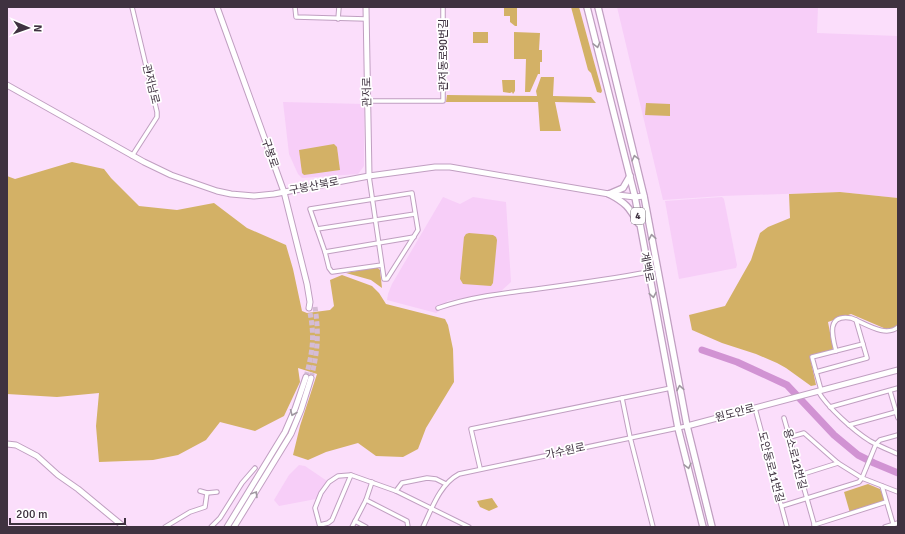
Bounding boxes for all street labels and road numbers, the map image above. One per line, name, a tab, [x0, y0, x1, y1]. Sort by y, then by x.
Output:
street label: 관저동로90번길	[437, 19, 450, 91]
street label: 관저남로	[140, 63, 162, 105]
street label: 관저로	[360, 77, 374, 107]
street label: 구봉로	[259, 137, 281, 169]
street label: 구봉산북로	[288, 175, 340, 197]
road number: 4	[631, 208, 645, 224]
street label: 계백로	[638, 251, 656, 283]
street label: 원도안로	[714, 401, 756, 425]
street label: 용소로12번길	[781, 427, 809, 491]
street label: 도안동로11번길	[755, 430, 787, 504]
street label: 가수원로	[544, 440, 586, 462]

